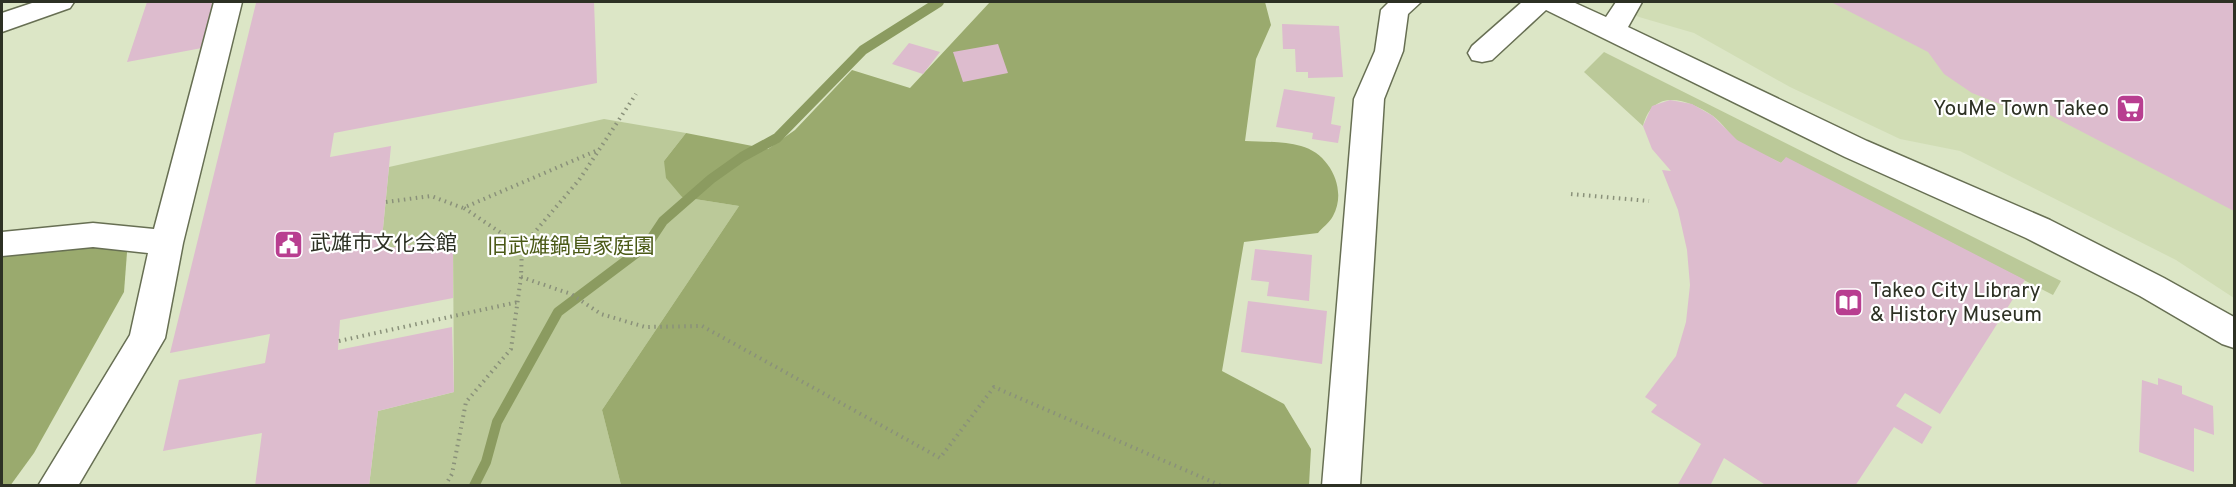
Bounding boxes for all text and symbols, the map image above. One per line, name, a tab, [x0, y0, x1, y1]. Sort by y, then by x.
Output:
supermarket icon: YouMe Town Takeo	[2114, 93, 2146, 125]
place label: YouMe Town Takeo	[1933, 96, 2109, 123]
public building icon: 武雄市文化会館	[273, 228, 305, 260]
place label: 武雄市文化会館	[310, 231, 457, 258]
park label: 旧武雄鍋島家庭園	[487, 234, 655, 261]
place label: Takeo City Library & History Museum	[1870, 278, 2042, 329]
library icon: Takeo City Library & History Museum	[1833, 287, 1865, 319]

